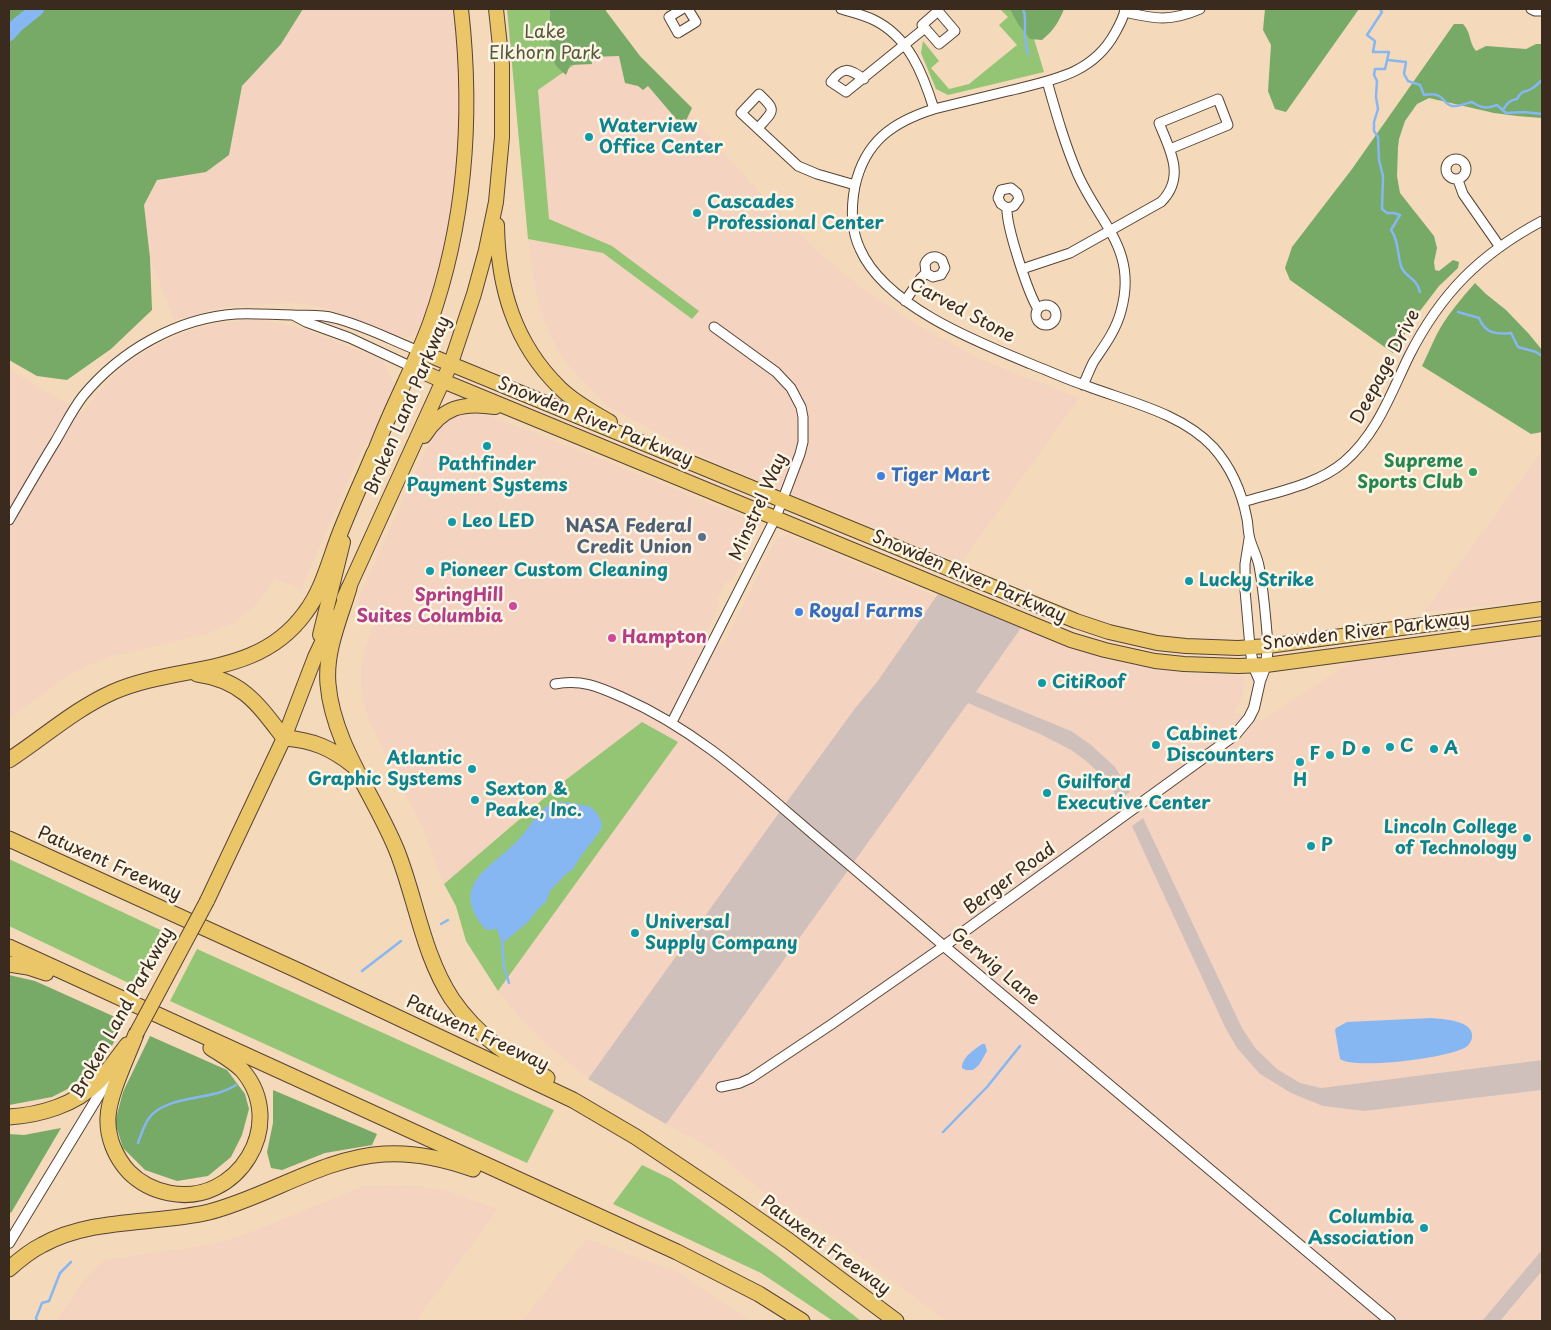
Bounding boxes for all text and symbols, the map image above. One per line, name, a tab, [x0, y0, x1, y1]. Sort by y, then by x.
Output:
park label: Lake Elkhorn Park	[489, 22, 601, 64]
place label: Waterview Office Center	[599, 116, 723, 158]
marker: Waterview Office Center	[583, 131, 595, 143]
place label: Cascades Professional Center	[707, 192, 884, 234]
marker: Cascades Professional Center	[691, 207, 703, 219]
street label: Carved Stone	[905, 274, 1019, 348]
street label: Deepage Drive	[1347, 306, 1425, 428]
street label: Broken Land Parkway	[360, 313, 456, 499]
street label: Snowden River Parkway	[494, 373, 696, 471]
marker: Pathfinder Payment Systems	[481, 440, 493, 452]
street label: Minstrel Way	[726, 450, 792, 564]
place label: Supreme Sports Club	[1357, 451, 1463, 494]
place label: Pathfinder Payment Systems	[407, 454, 567, 496]
place label: Tiger Mart	[891, 465, 990, 487]
marker: Supreme Sports Club	[1467, 466, 1479, 478]
marker: Tiger Mart	[875, 470, 887, 482]
place label: Leo LED	[462, 511, 534, 533]
marker: Leo LED	[446, 516, 458, 528]
place label: NASA Federal Credit Union	[565, 516, 692, 558]
street label: Snowden River Parkway	[869, 526, 1069, 628]
marker: NASA Federal Credit Union	[696, 531, 708, 543]
place label: Pioneer Custom Cleaning	[440, 560, 668, 582]
marker: Pioneer Custom Cleaning	[424, 565, 436, 577]
place label: Lucky Strike	[1199, 570, 1314, 592]
marker: Lucky Strike	[1183, 575, 1195, 587]
place label: SpringHill Suites Columbia	[356, 585, 503, 628]
marker: SpringHill Suites Columbia	[507, 600, 519, 612]
place label: Royal Farms	[809, 601, 923, 623]
marker: Royal Farms	[793, 606, 805, 618]
street label: Snowden River Parkway	[1261, 609, 1471, 655]
place label: Hampton	[622, 627, 707, 649]
marker: Hampton	[606, 632, 618, 644]
place label: CitiRoof	[1052, 672, 1125, 694]
marker: CitiRoof	[1036, 677, 1048, 689]
place label: Cabinet Discounters	[1166, 724, 1274, 766]
place label: C	[1400, 736, 1414, 758]
place label: A	[1444, 738, 1458, 760]
marker: Cabinet Discounters	[1150, 739, 1162, 751]
place label: D	[1342, 739, 1356, 761]
marker: C	[1384, 741, 1396, 753]
marker: A	[1428, 743, 1440, 755]
place label: F	[1309, 744, 1320, 766]
marker: D	[1360, 744, 1372, 756]
place label: Atlantic Graphic Systems	[308, 748, 462, 791]
marker: F	[1324, 749, 1336, 761]
marker: H	[1294, 756, 1306, 768]
marker: Atlantic Graphic Systems	[466, 763, 478, 775]
place label: H	[1293, 770, 1307, 792]
place label: Guilford Executive Center	[1057, 772, 1211, 814]
place label: Sexton & Peake, Inc.	[485, 779, 582, 822]
marker: Guilford Executive Center	[1041, 787, 1053, 799]
marker: Sexton & Peake, Inc.	[469, 794, 481, 806]
place label: Lincoln College of Technology	[1384, 817, 1517, 860]
street label: Patuxent Freeway	[34, 823, 184, 905]
marker: Lincoln College of Technology	[1521, 832, 1533, 844]
place label: P	[1321, 835, 1333, 857]
street label: Berger Road	[960, 839, 1060, 919]
marker: P	[1305, 840, 1317, 852]
place label: Universal Supply Company	[645, 912, 798, 954]
street label: Gerwig Lane	[946, 923, 1044, 1011]
street label: Broken Land Parkway	[67, 924, 179, 1102]
marker: Universal Supply Company	[629, 927, 641, 939]
street label: Patuxent Freeway	[402, 991, 552, 1077]
street label: Patuxent Freeway	[756, 1192, 894, 1300]
place label: Columbia Association	[1308, 1207, 1414, 1250]
marker: Columbia Association	[1418, 1222, 1430, 1234]

